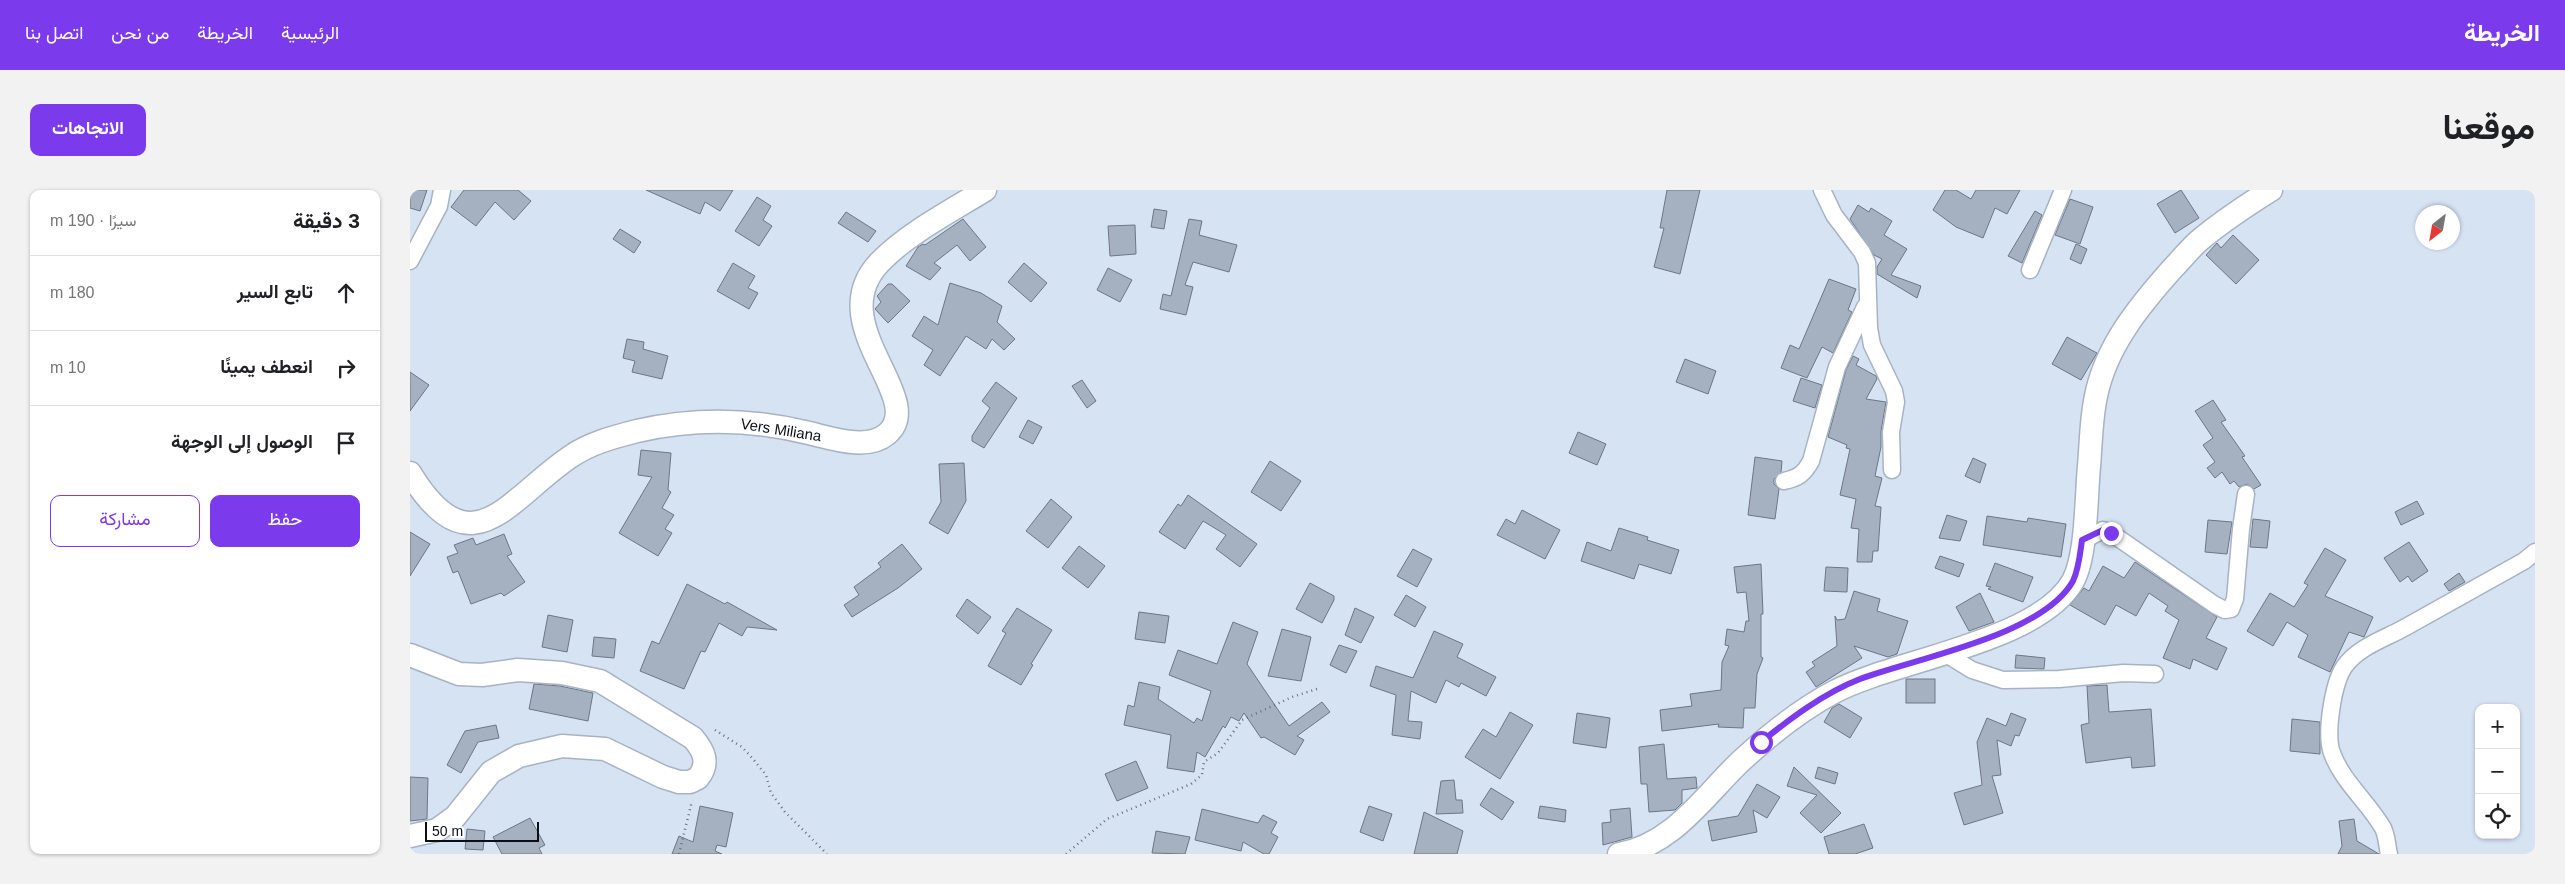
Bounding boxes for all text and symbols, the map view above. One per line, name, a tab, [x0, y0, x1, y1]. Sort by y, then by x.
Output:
text: الخريطة	[2464, 19, 2540, 46]
text: اتصل بنا	[25, 23, 83, 43]
text: من نحن	[111, 23, 169, 43]
text: الخريطة	[197, 23, 253, 43]
text: الرئيسية	[281, 23, 339, 43]
button: الاتجاهات	[30, 104, 146, 156]
text: موقعنا	[2442, 107, 2535, 146]
north arrow	[2415, 205, 2460, 250]
text: 3 دقيقة	[293, 209, 360, 232]
text: سيرًا · 190 m	[50, 212, 136, 229]
icon: ahead	[332, 279, 360, 307]
text: تابع السير	[237, 281, 313, 302]
text: 180 m	[50, 284, 94, 301]
icon: right	[332, 354, 360, 382]
text: انعطف يمينًا	[220, 356, 313, 377]
text: 10 m	[50, 359, 86, 376]
street label: Vers Miliana	[739, 415, 823, 444]
icon: arrive	[332, 429, 360, 457]
text: الوصول إلى الوجهة	[171, 431, 313, 452]
button: مشاركة	[50, 495, 200, 547]
button: حفظ	[210, 495, 360, 547]
route end	[2100, 522, 2123, 545]
map controls	[2475, 704, 2520, 839]
button: +	[2475, 704, 2520, 749]
route start	[1750, 731, 1773, 754]
button: −	[2475, 749, 2520, 794]
button: locate	[2475, 794, 2520, 839]
scale bar	[425, 819, 539, 842]
text: 50 m	[432, 823, 463, 839]

